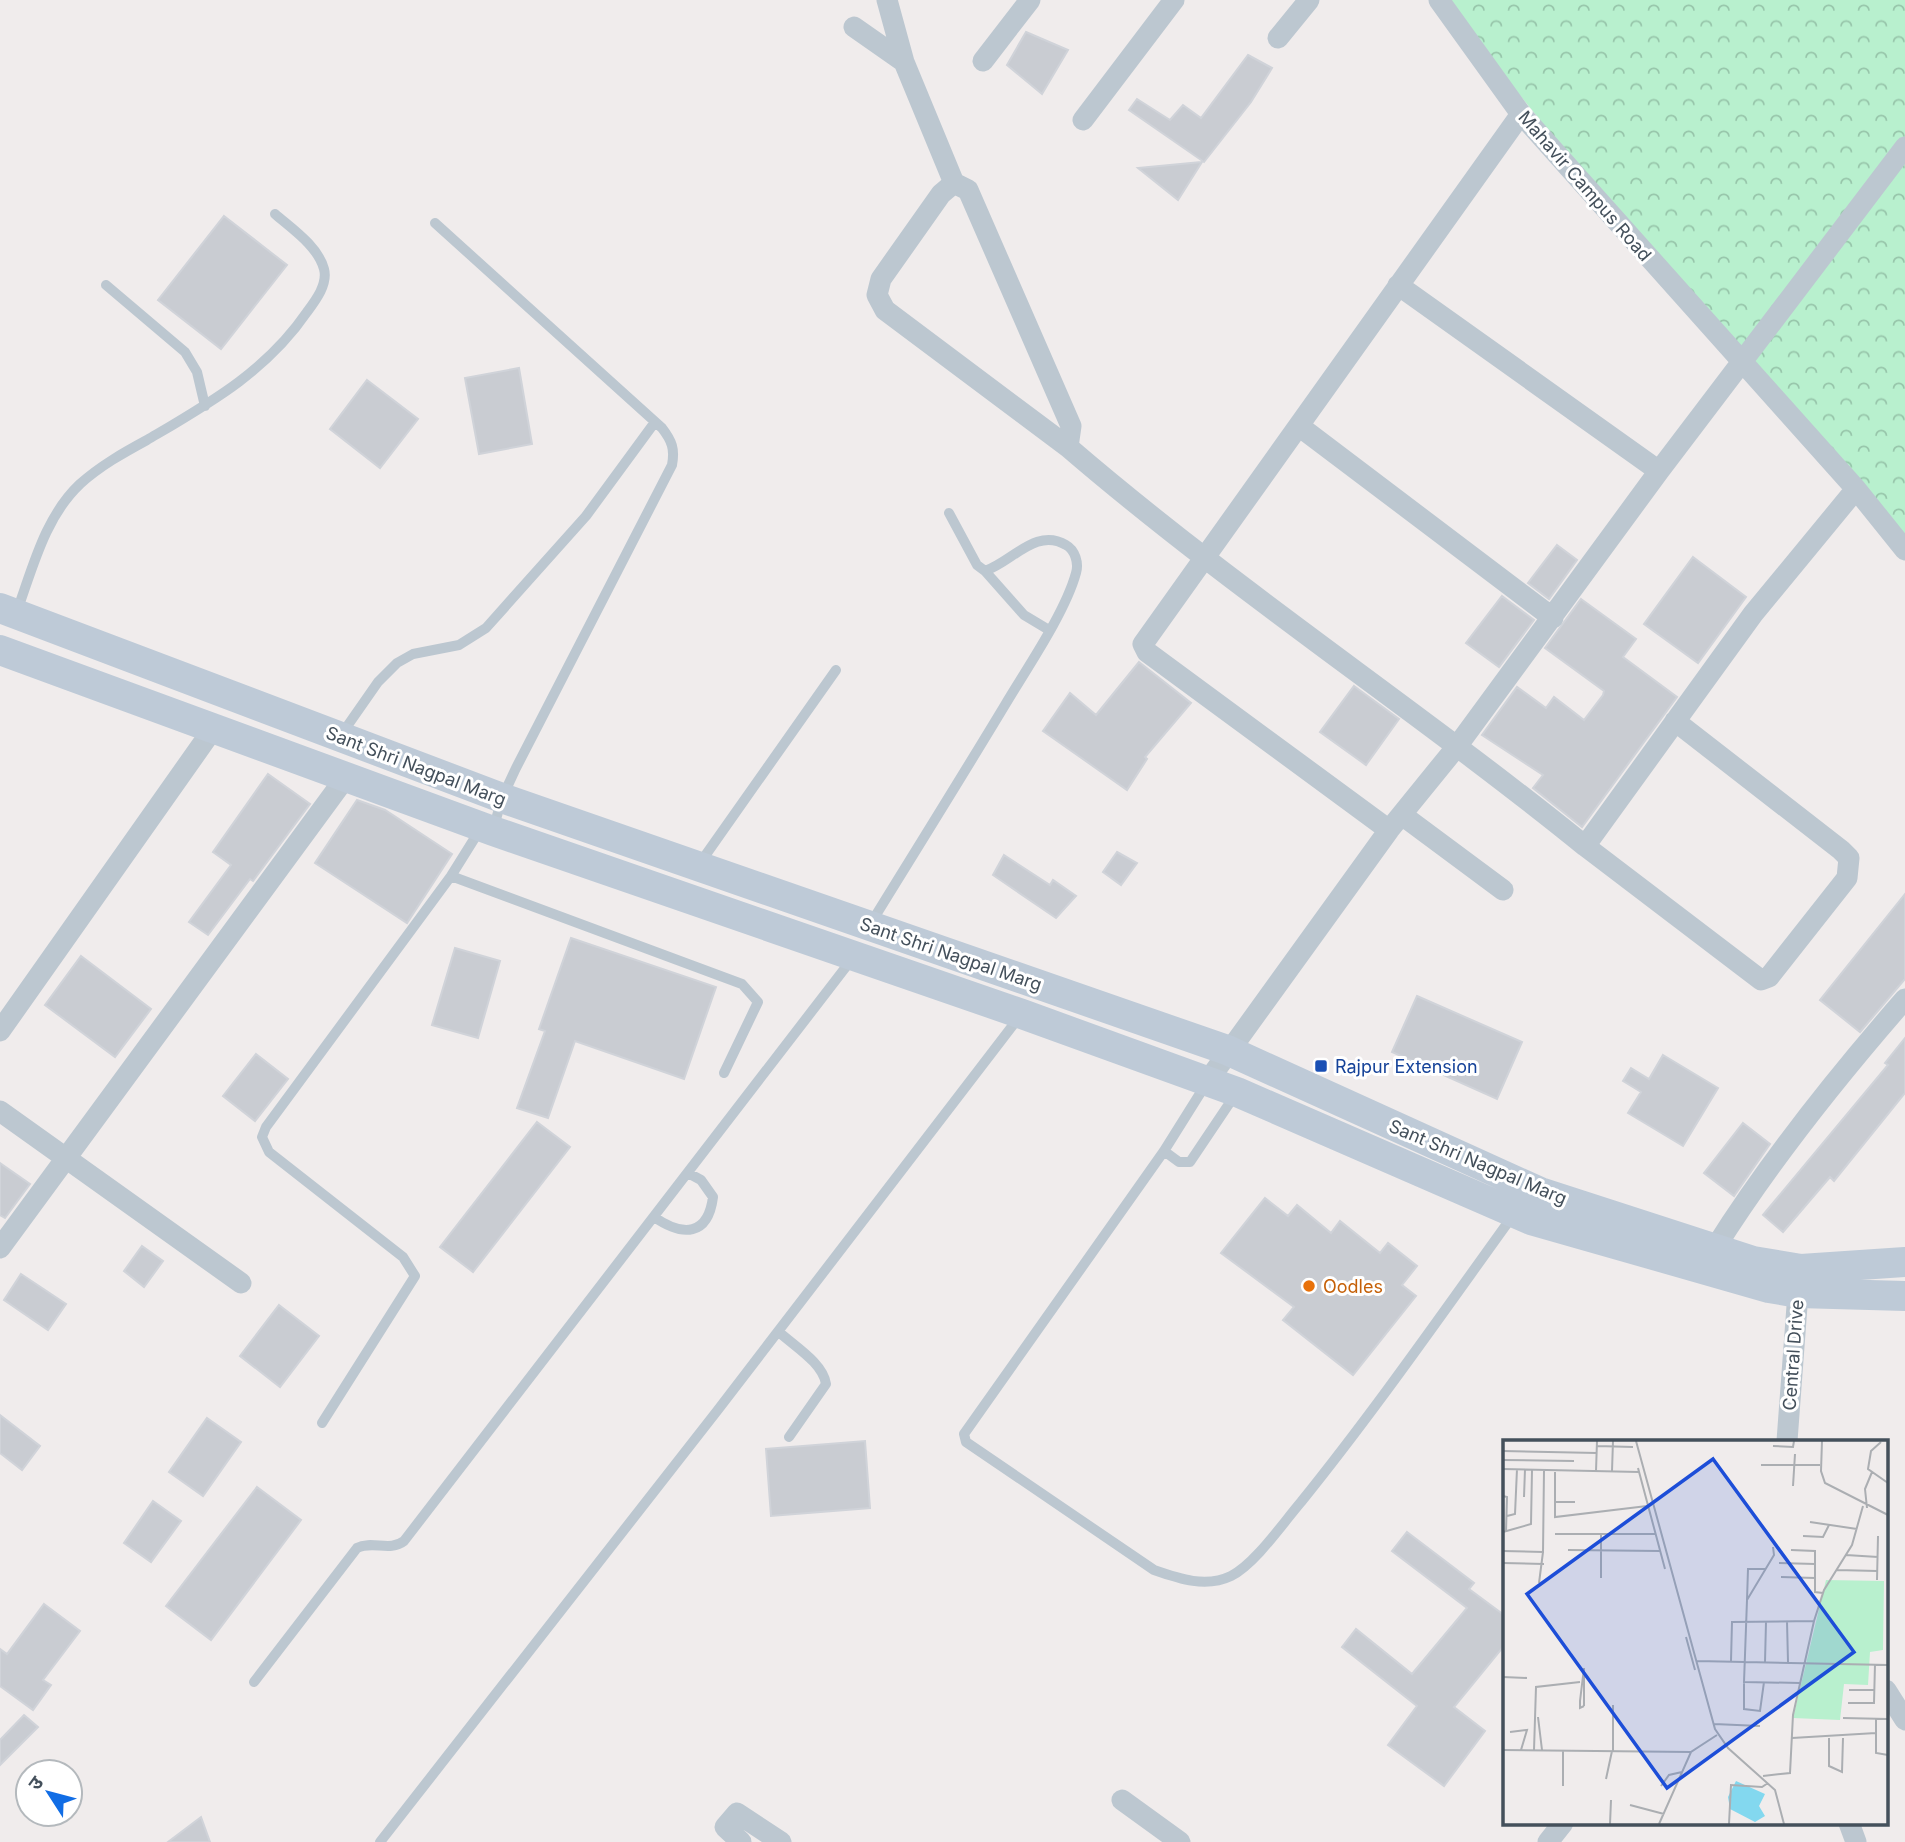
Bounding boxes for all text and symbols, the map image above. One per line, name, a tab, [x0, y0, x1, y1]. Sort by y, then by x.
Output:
street label: Mahavir Campus Road	[1514, 107, 1656, 265]
street label: Sant Shri Nagpal Marg	[323, 722, 509, 810]
street label: Sant Shri Nagpal Marg	[857, 913, 1045, 995]
place label: Rajpur Extension	[1335, 1056, 1478, 1077]
marker: Rajpur Extension	[1313, 1058, 1329, 1074]
street label: Sant Shri Nagpal Marg	[1386, 1115, 1570, 1209]
place label: Oodles	[1323, 1276, 1383, 1297]
marker: Oodles	[1301, 1278, 1317, 1294]
street label: Central Drive	[1779, 1299, 1807, 1411]
inset map	[1503, 1440, 1888, 1825]
north arrow	[14, 1758, 84, 1828]
text: उ	[23, 1771, 49, 1795]

